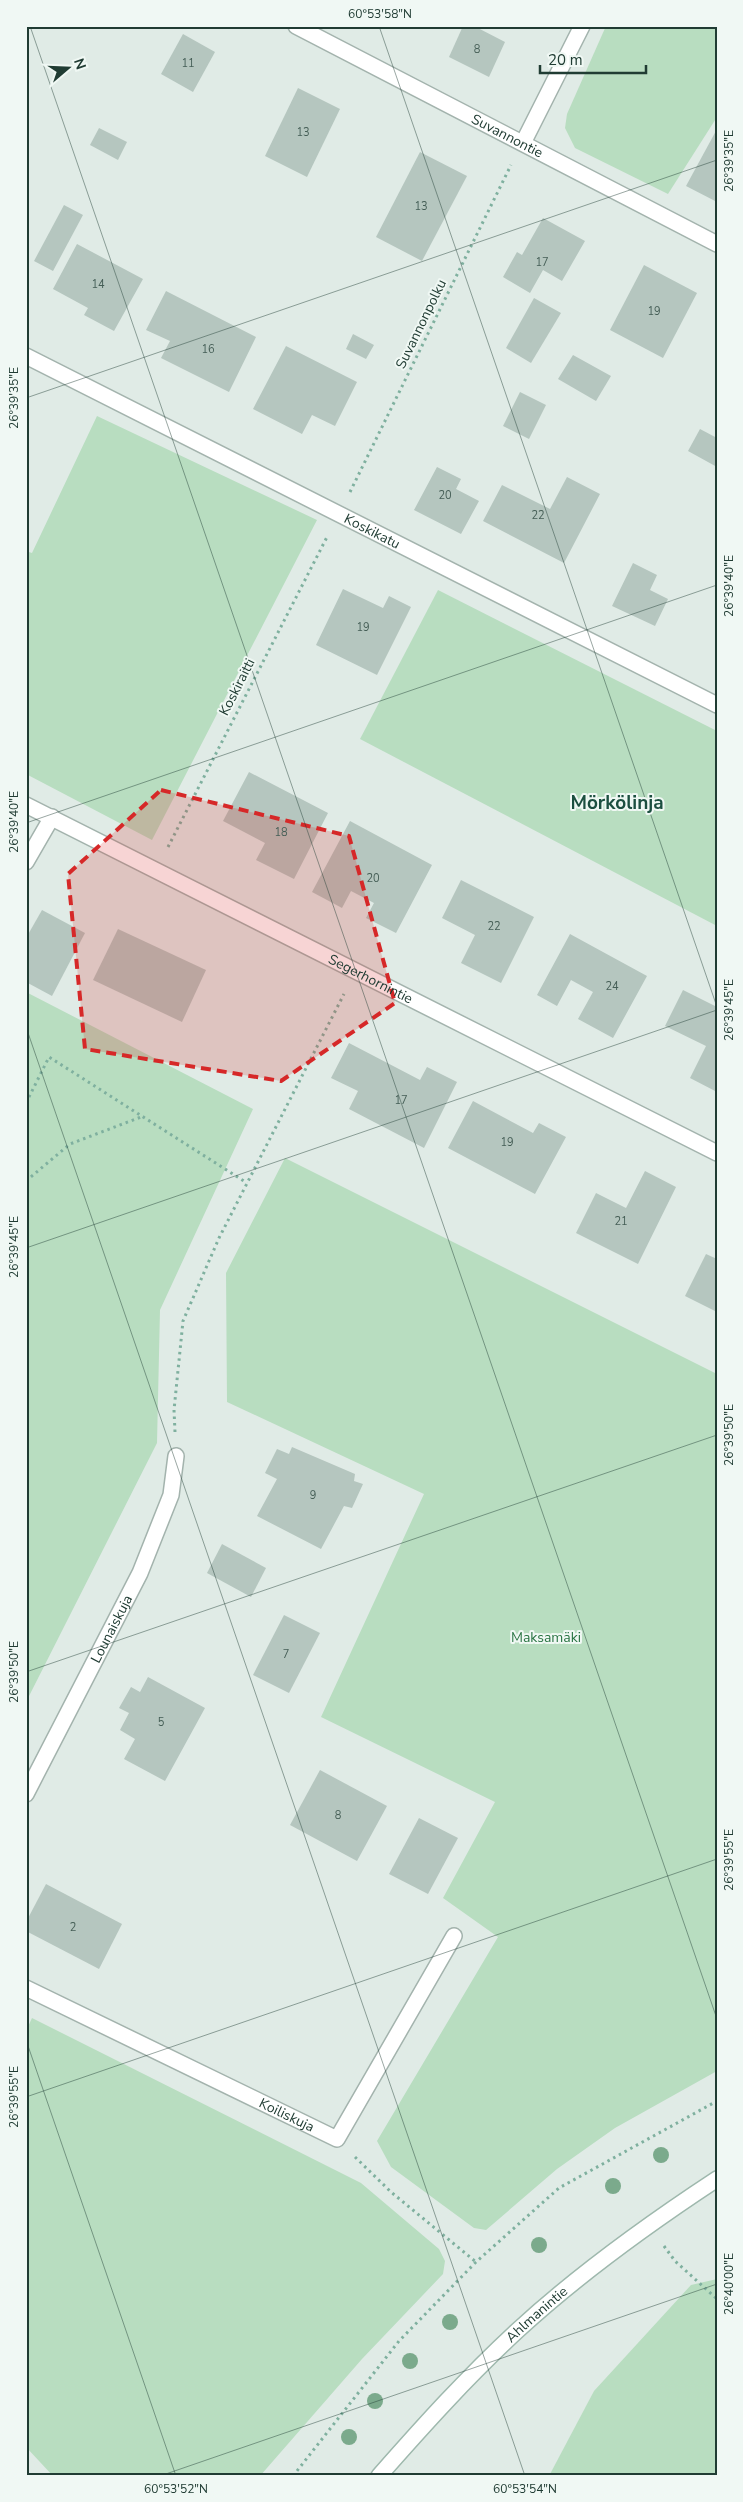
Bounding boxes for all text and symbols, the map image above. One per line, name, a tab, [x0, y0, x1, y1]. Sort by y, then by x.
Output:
text: 60°53'58"N	[348, 6, 412, 22]
north arrow	[42, 42, 92, 92]
house number: 8	[474, 42, 481, 57]
scale bar	[540, 42, 647, 74]
text: 20 m	[548, 50, 583, 70]
text: N	[69, 56, 91, 72]
house number: 11	[181, 56, 195, 71]
street label: Suvannontie	[468, 109, 546, 162]
house number: 13	[296, 125, 310, 140]
text: 26°39'35"E	[721, 130, 737, 192]
house number: 13	[414, 199, 428, 214]
house number: 17	[535, 255, 549, 270]
street label: Suvannonpolku	[391, 276, 451, 372]
house number: 14	[91, 277, 105, 292]
house number: 19	[647, 304, 661, 319]
house number: 16	[201, 342, 215, 357]
text: 26°39'35"E	[6, 367, 22, 429]
house number: 20	[438, 488, 452, 503]
house number: 22	[531, 508, 545, 523]
street label: Koskikatu	[341, 509, 404, 553]
text: 26°39'40"E	[721, 555, 737, 617]
house number: 19	[356, 620, 370, 635]
street label: Koskiraitti	[214, 655, 260, 719]
district label: Mörkölinja	[570, 790, 664, 816]
text: 26°39'40"E	[6, 791, 22, 853]
house number: 18	[274, 825, 288, 840]
house number: 20	[366, 871, 380, 886]
house number: 22	[487, 919, 501, 934]
street label: Segerhornintie	[325, 949, 416, 1008]
house number: 24	[605, 979, 619, 994]
text: 26°39'45"E	[721, 979, 737, 1041]
house number: 17	[394, 1093, 408, 1108]
house number: 19	[500, 1135, 514, 1150]
house number: 21	[614, 1214, 628, 1229]
text: 26°39'45"E	[6, 1216, 22, 1278]
text: 26°39'50"E	[721, 1404, 737, 1466]
house number: 9	[310, 1488, 316, 1503]
street label: Lounaiskuja	[86, 1591, 137, 1666]
park label: Maksamäki	[511, 1628, 581, 1647]
text: 26°39'50"E	[6, 1641, 22, 1703]
house number: 7	[283, 1647, 289, 1662]
house number: 5	[158, 1715, 165, 1730]
house number: 8	[335, 1808, 342, 1823]
text: 26°39'55"E	[721, 1829, 737, 1891]
house number: 2	[70, 1920, 76, 1935]
text: 26°39'55"E	[6, 2066, 22, 2128]
street label: Koiliskuja	[256, 2093, 318, 2136]
text: 26°40'00"E	[721, 2253, 737, 2315]
street label: Ahlmanintie	[501, 2282, 571, 2346]
text: 60°53'52"N	[144, 2481, 208, 2497]
text: 60°53'54"N	[493, 2481, 557, 2497]

